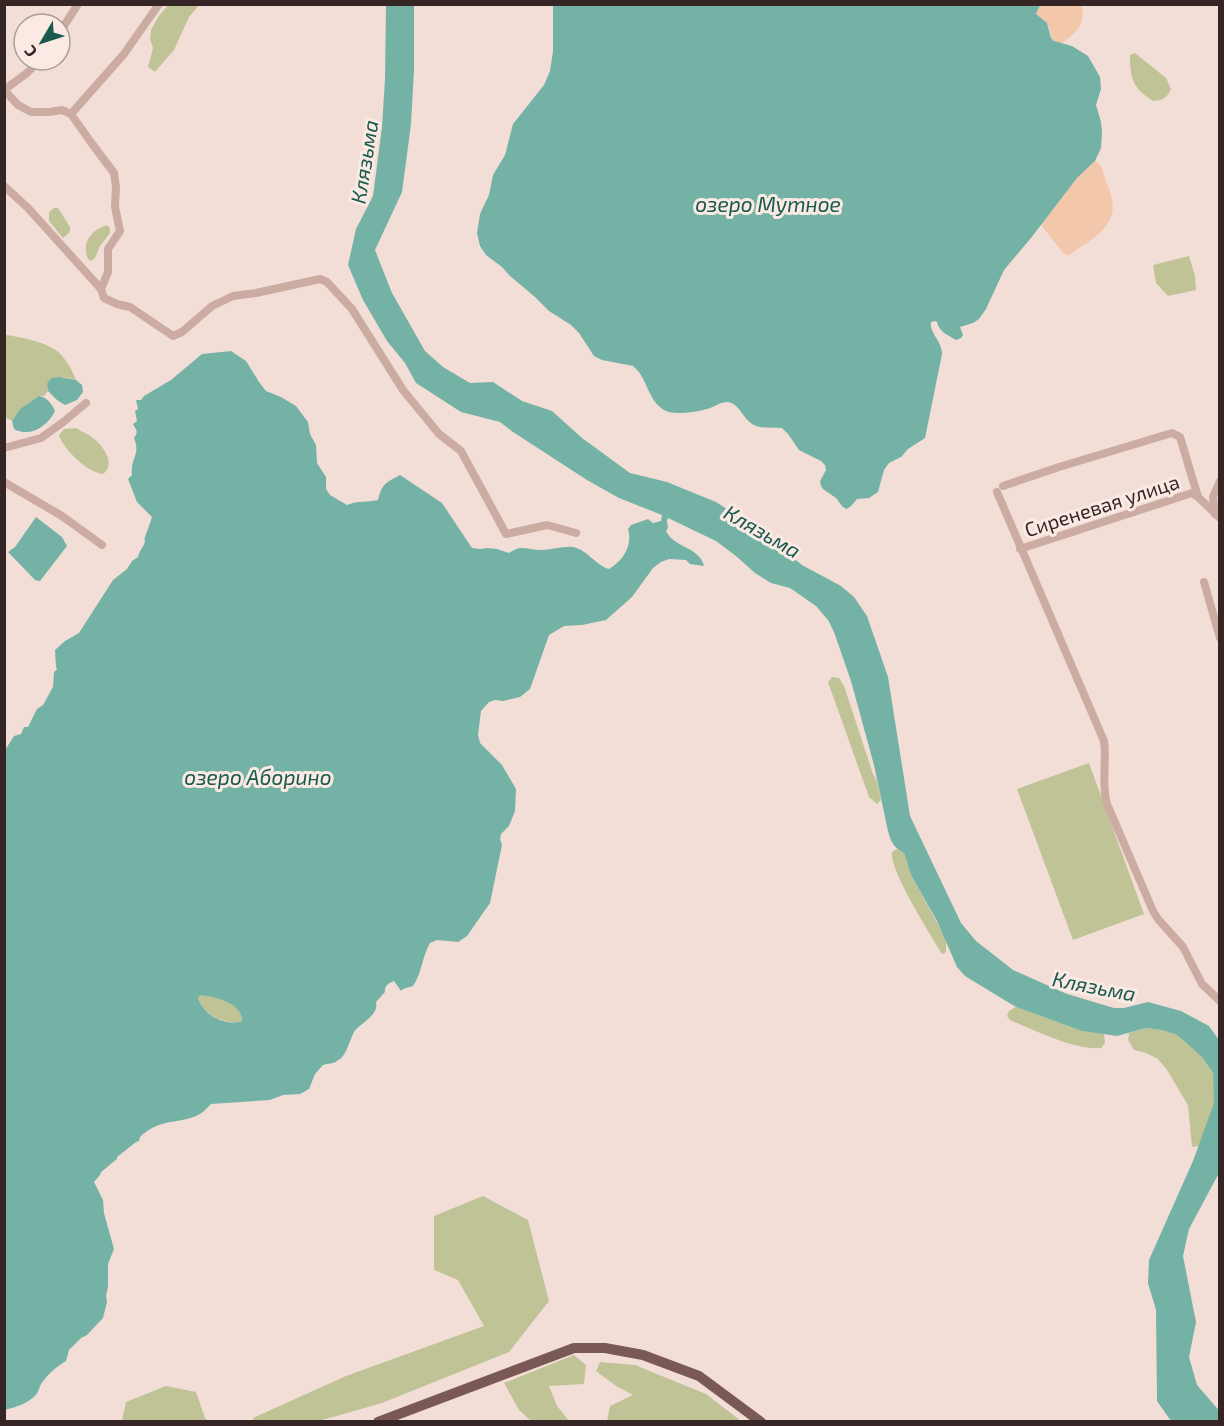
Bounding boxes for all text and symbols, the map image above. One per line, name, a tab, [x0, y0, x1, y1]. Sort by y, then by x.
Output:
north arrow	[12, 12, 72, 72]
text: С	[20, 42, 40, 61]
water label: Клязьма	[345, 118, 382, 205]
water label: озеро Мутное	[695, 191, 841, 216]
street label: Сиреневая улица	[1021, 469, 1182, 542]
water label: Клязьма	[720, 499, 806, 563]
water label: озеро Аборино	[184, 764, 332, 789]
water label: Клязьма	[1050, 965, 1138, 1006]

